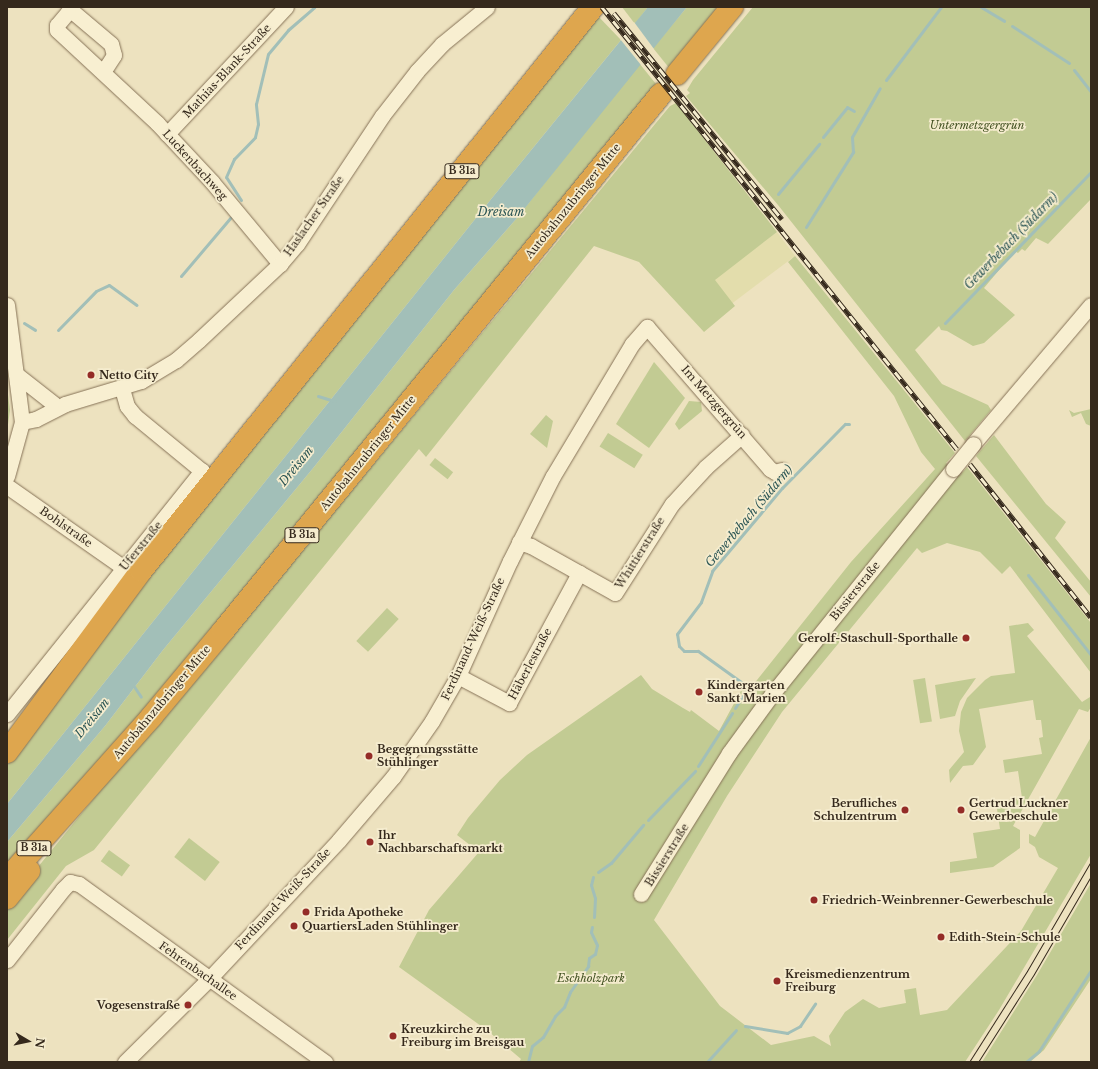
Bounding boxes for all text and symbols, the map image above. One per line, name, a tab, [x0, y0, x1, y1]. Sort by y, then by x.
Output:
street label: Mathias-Blank-Straße	[180, 21, 274, 121]
park label: Untermetzgergrün	[930, 118, 1024, 132]
street label: Luckenbachweg	[160, 127, 230, 203]
street label: Autobahnzubringer Mitte	[522, 141, 624, 261]
road number: B 31a	[444, 163, 480, 179]
street label: Haslacher Straße	[281, 173, 347, 259]
water label: Gewerbebach (Südarm)	[961, 190, 1061, 292]
water label: Dreisam	[478, 205, 524, 219]
street label: Im Metzgergrün	[679, 363, 749, 441]
place label: Netto City	[99, 368, 158, 382]
marker: Netto City	[86, 370, 96, 380]
street label: Autobahnzubringer Mitte	[317, 393, 419, 513]
water label: Dreisam	[276, 443, 316, 489]
water label: Gewerbebach (Südarm)	[702, 462, 796, 570]
street label: Bohlstraße	[37, 504, 95, 550]
street label: Whittierstraße	[613, 515, 667, 591]
street label: Uferstraße	[117, 519, 165, 573]
road number: B 31a	[284, 527, 320, 543]
street label: Bissierstraße	[827, 559, 883, 623]
street label: Ferdinand-Weiß-Straße	[439, 576, 507, 702]
street label: Häberlestraße	[506, 626, 554, 702]
place label: Gerolf-Staschull-Sporthalle	[798, 631, 958, 645]
marker: Gerolf-Staschull-Sporthalle	[961, 633, 971, 643]
street label: Autobahnzubringer Mitte	[111, 642, 213, 762]
place label: Kindergarten Sankt Marien	[707, 679, 786, 705]
marker: Kindergarten Sankt Marien	[694, 687, 704, 697]
water label: Dreisam	[72, 695, 112, 741]
place label: Begegnungsstätte Stühlinger	[377, 743, 478, 769]
marker: Begegnungsstätte Stühlinger	[364, 751, 374, 761]
place label: Berufliches Schulzentrum	[814, 797, 897, 823]
place label: Gertrud Luckner Gewerbeschule	[969, 797, 1068, 823]
marker: Berufliches Schulzentrum	[900, 805, 910, 815]
marker: Gertrud Luckner Gewerbeschule	[956, 805, 966, 815]
street label: Bissierstraße	[642, 821, 692, 889]
place label: Ihr Nachbarschaftsmarkt	[378, 829, 503, 855]
marker: Ihr Nachbarschaftsmarkt	[365, 837, 375, 847]
road number: B 31a	[16, 840, 52, 856]
street label: Ferdinand-Weiß-Straße	[232, 846, 334, 952]
place label: Friedrich-Weinbrenner-Gewerbeschule	[822, 893, 1053, 907]
marker: Friedrich-Weinbrenner-Gewerbeschule	[809, 895, 819, 905]
place label: Frida Apotheke	[314, 905, 404, 919]
marker: Frida Apotheke	[301, 907, 311, 917]
place label: QuartiersLaden Stühlinger	[302, 919, 458, 933]
marker: QuartiersLaden Stühlinger	[289, 921, 299, 931]
place label: Edith-Stein-Schule	[949, 930, 1060, 944]
marker: Edith-Stein-Schule	[936, 932, 946, 942]
street label: Fehrenbachallee	[156, 939, 240, 1003]
place label: Kreismedienzentrum Freiburg	[785, 968, 910, 994]
park label: Eschholzpark	[557, 971, 625, 985]
marker: Kreismedienzentrum Freiburg	[772, 976, 782, 986]
place label: Vogesenstraße	[97, 998, 180, 1012]
marker: Vogesenstraße	[183, 1000, 193, 1010]
north arrow	[8, 1021, 48, 1061]
place label: Kreuzkirche zu Freiburg im Breisgau	[401, 1023, 524, 1049]
marker: Kreuzkirche zu Freiburg im Breisgau	[388, 1031, 398, 1041]
text: N	[32, 1037, 48, 1049]

